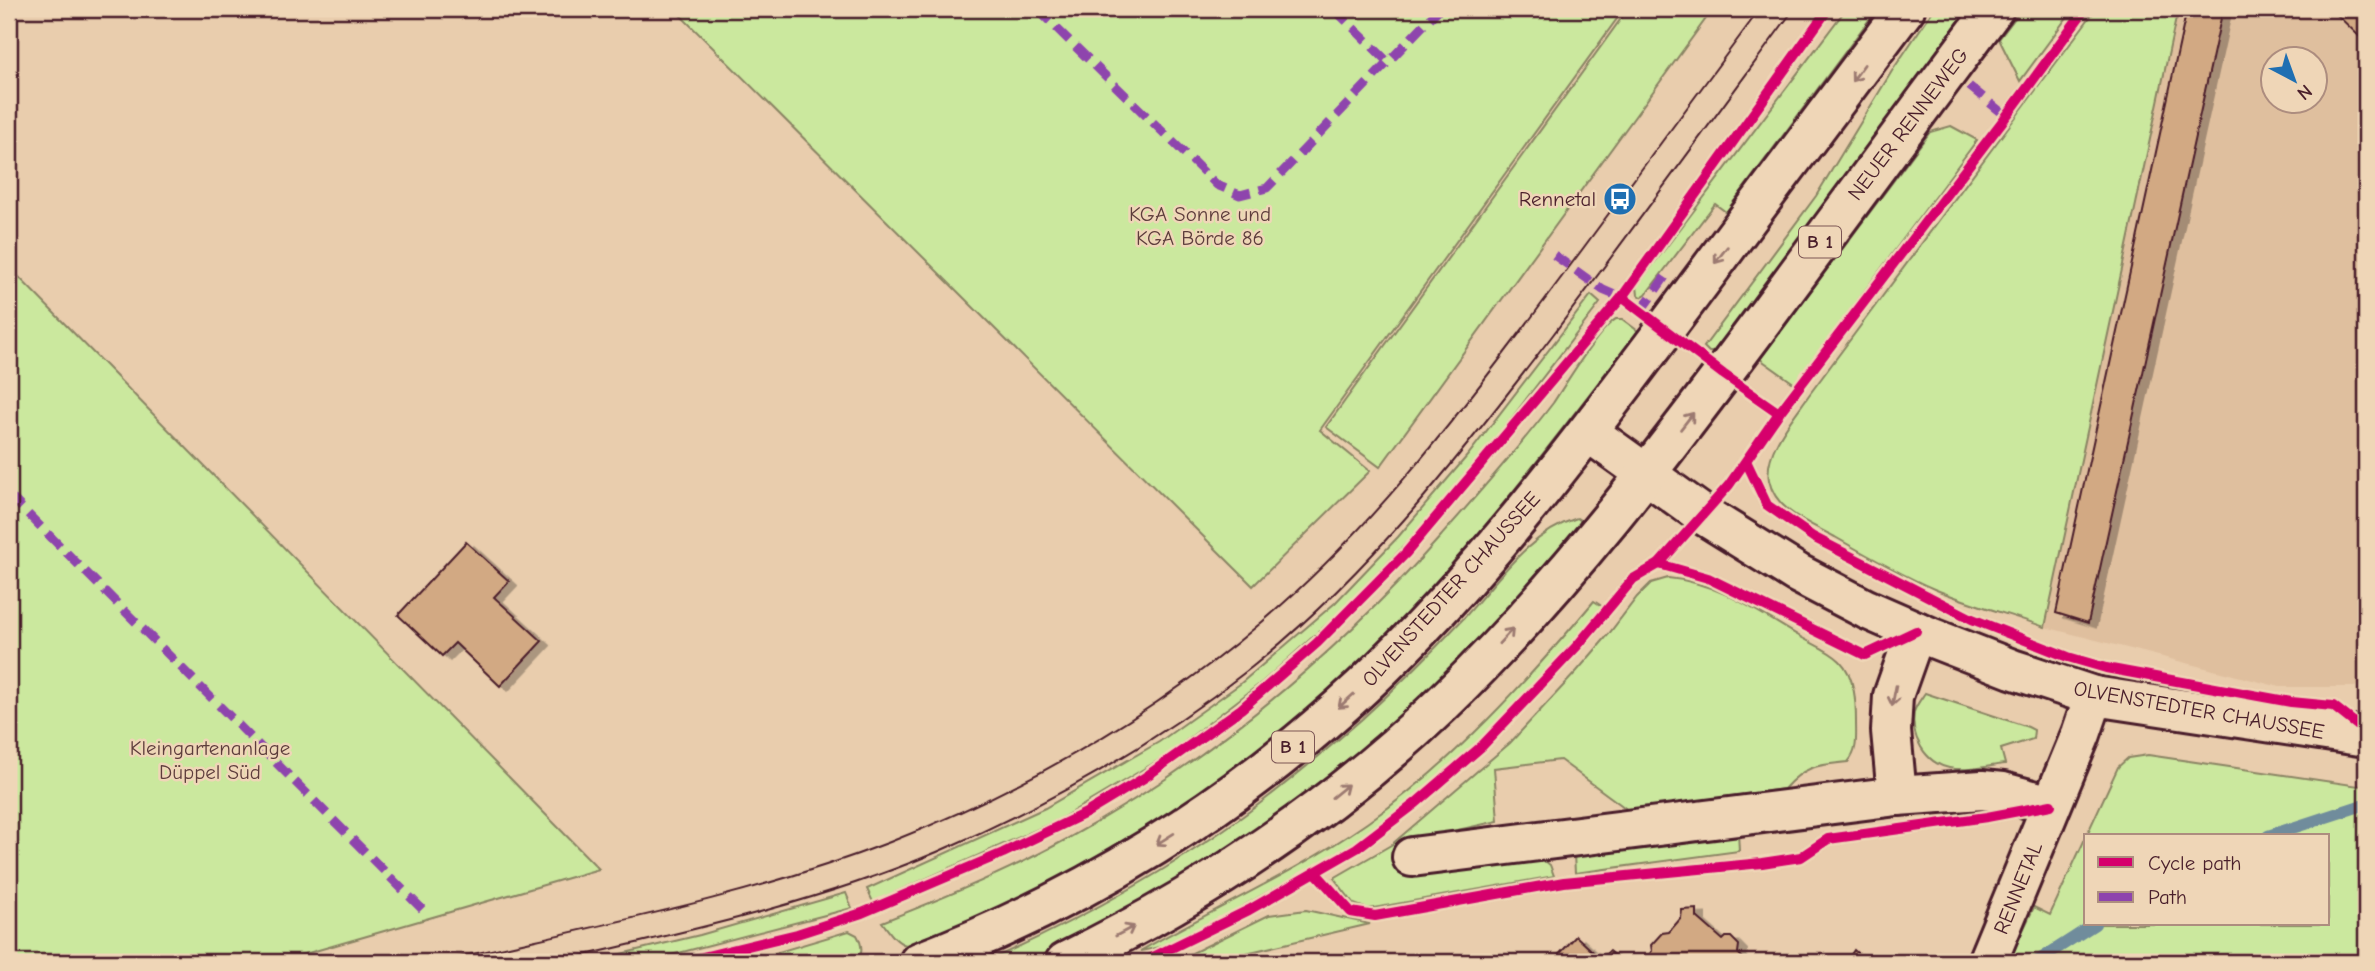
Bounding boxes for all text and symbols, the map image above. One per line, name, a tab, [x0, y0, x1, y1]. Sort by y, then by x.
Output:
street label: NEUER RENNEWEG	[1843, 43, 1973, 205]
north arrow	[2260, 46, 2330, 116]
one-way arrow	[1850, 63, 1865, 82]
text: N	[2293, 80, 2316, 104]
bus stop icon: Rennetal	[1601, 180, 1639, 218]
place label: Rennetal	[1519, 187, 1596, 211]
park label: KGA Sonne und KGA Börde 86	[1129, 202, 1271, 250]
road number: B 1	[1799, 226, 1841, 258]
one-way arrow	[1713, 245, 1728, 264]
one-way arrow	[1679, 412, 1694, 430]
street label: OLVENSTEDTER CHAUSSEE	[1357, 487, 1545, 691]
one-way arrow	[1498, 628, 1515, 645]
street label: OLVENSTEDTER CHAUSSEE	[2072, 676, 2326, 744]
one-way arrow	[1887, 684, 1901, 707]
one-way arrow	[1337, 693, 1355, 709]
road number: B 1	[1272, 732, 1314, 762]
park label: Kleingartenanlage Düppel Süd	[130, 736, 290, 784]
one-way arrow	[1331, 783, 1349, 799]
one-way arrow	[1156, 832, 1176, 846]
legend	[2084, 834, 2330, 926]
street label: RENNETAL	[1989, 838, 2048, 938]
text: Cycle path	[2148, 851, 2241, 875]
text: Path	[2148, 885, 2187, 909]
one-way arrow	[1115, 924, 1135, 938]

